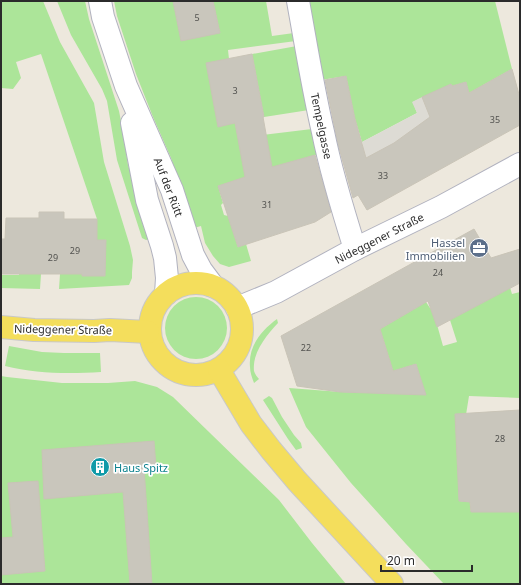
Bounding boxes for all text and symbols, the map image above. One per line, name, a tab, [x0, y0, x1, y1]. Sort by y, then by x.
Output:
house number: 5	[194, 11, 200, 24]
house number: 3	[232, 84, 238, 97]
street label: Tempelgasse	[308, 92, 336, 160]
house number: 35	[490, 113, 500, 126]
street label: Auf der Rütt	[151, 155, 187, 219]
house number: 33	[378, 169, 388, 182]
house number: 31	[262, 198, 272, 211]
street label: Nideggener Straße	[332, 209, 426, 267]
place label: Hassel Immobilien	[406, 235, 465, 263]
office icon: Hassel Immobilien	[468, 237, 490, 259]
house number: 29	[70, 244, 80, 257]
house number: 29	[48, 251, 58, 264]
house number: 24	[433, 266, 443, 279]
street label: Nideggener Straße	[14, 321, 112, 337]
house number: 22	[301, 341, 311, 354]
house number: 28	[495, 432, 505, 445]
building icon: Haus Spitz	[89, 456, 111, 478]
place label: Haus Spitz	[114, 460, 168, 475]
scale bar	[381, 547, 472, 573]
text: 20 m	[387, 552, 415, 569]

